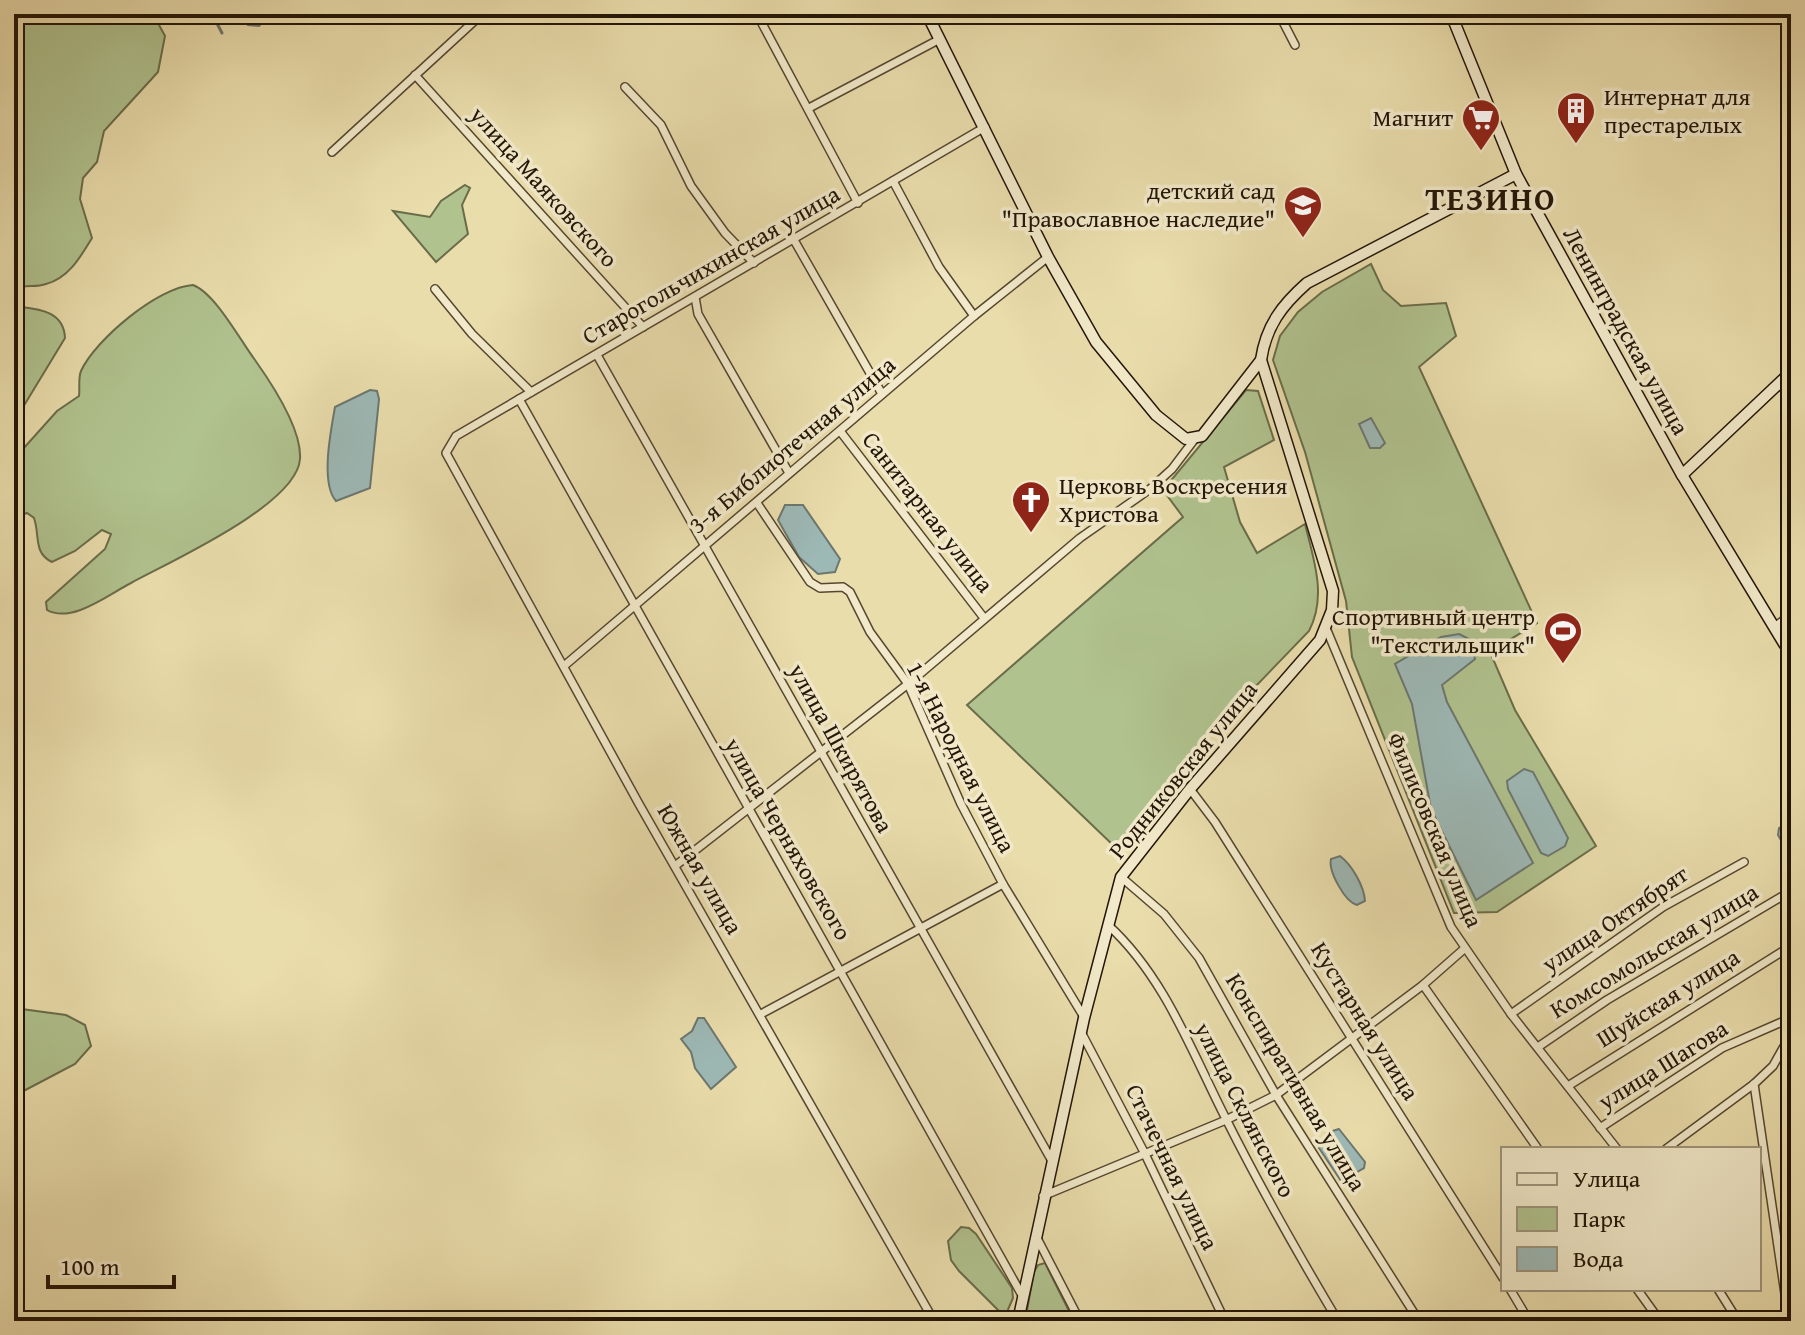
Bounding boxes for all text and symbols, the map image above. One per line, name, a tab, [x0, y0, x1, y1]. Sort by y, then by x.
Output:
place label: Интернат для престарелых	[1604, 79, 1751, 142]
building icon: Интернат для престарелых	[1555, 90, 1597, 145]
street label: улица Маяковского	[461, 97, 627, 275]
supermarket icon: Магнит	[1460, 97, 1502, 152]
place label: Магнит	[1373, 100, 1453, 135]
place label: детский сад "Православное наследие"	[1001, 173, 1275, 236]
district label: ТЕЗИНО	[1426, 175, 1556, 222]
street label: Старогольчихинская улица	[575, 176, 847, 353]
school or university icon: детский сад "Православное наследие"	[1282, 184, 1324, 239]
street label: Ленинградская улица	[1555, 220, 1699, 442]
street label: 3-я Библиотечная улица	[681, 347, 903, 542]
street label: Санитарная улица	[854, 424, 1003, 600]
place label: Церковь Воскресения Христова	[1059, 468, 1287, 531]
church icon: Церковь Воскресения Христова	[1010, 479, 1052, 534]
place label: Спортивный центр "Текстильщик"	[1332, 599, 1535, 662]
sports icon: Спортивный центр "Текстильщик"	[1542, 610, 1584, 665]
street label: 1-я Народная улица	[898, 655, 1025, 859]
street label: улица Шкирятова	[780, 656, 903, 839]
street label: Родниковская улица	[1100, 673, 1266, 866]
street label: Филисовская улица	[1379, 727, 1493, 933]
street label: улица Черняховского	[716, 730, 861, 947]
street label: Южная улица	[649, 797, 752, 941]
street label: улица Октябрят	[1534, 856, 1695, 981]
street label: Комсомольская улица	[1543, 874, 1765, 1027]
street label: Кустарная улица	[1303, 935, 1429, 1107]
street label: Шуйская улица	[1589, 939, 1747, 1056]
street label: Конспиративная улица	[1217, 966, 1376, 1198]
street label: улица Шагова	[1590, 1010, 1735, 1119]
street label: улица Склянского	[1186, 1015, 1305, 1204]
street label: Стачечная улица	[1117, 1078, 1228, 1256]
legend	[1501, 1147, 1761, 1291]
text: Улица	[1573, 1161, 1641, 1196]
text: Парк	[1573, 1201, 1626, 1236]
scale bar	[48, 1239, 174, 1289]
text: Вода	[1573, 1241, 1624, 1276]
text: 100 m	[60, 1249, 120, 1284]

